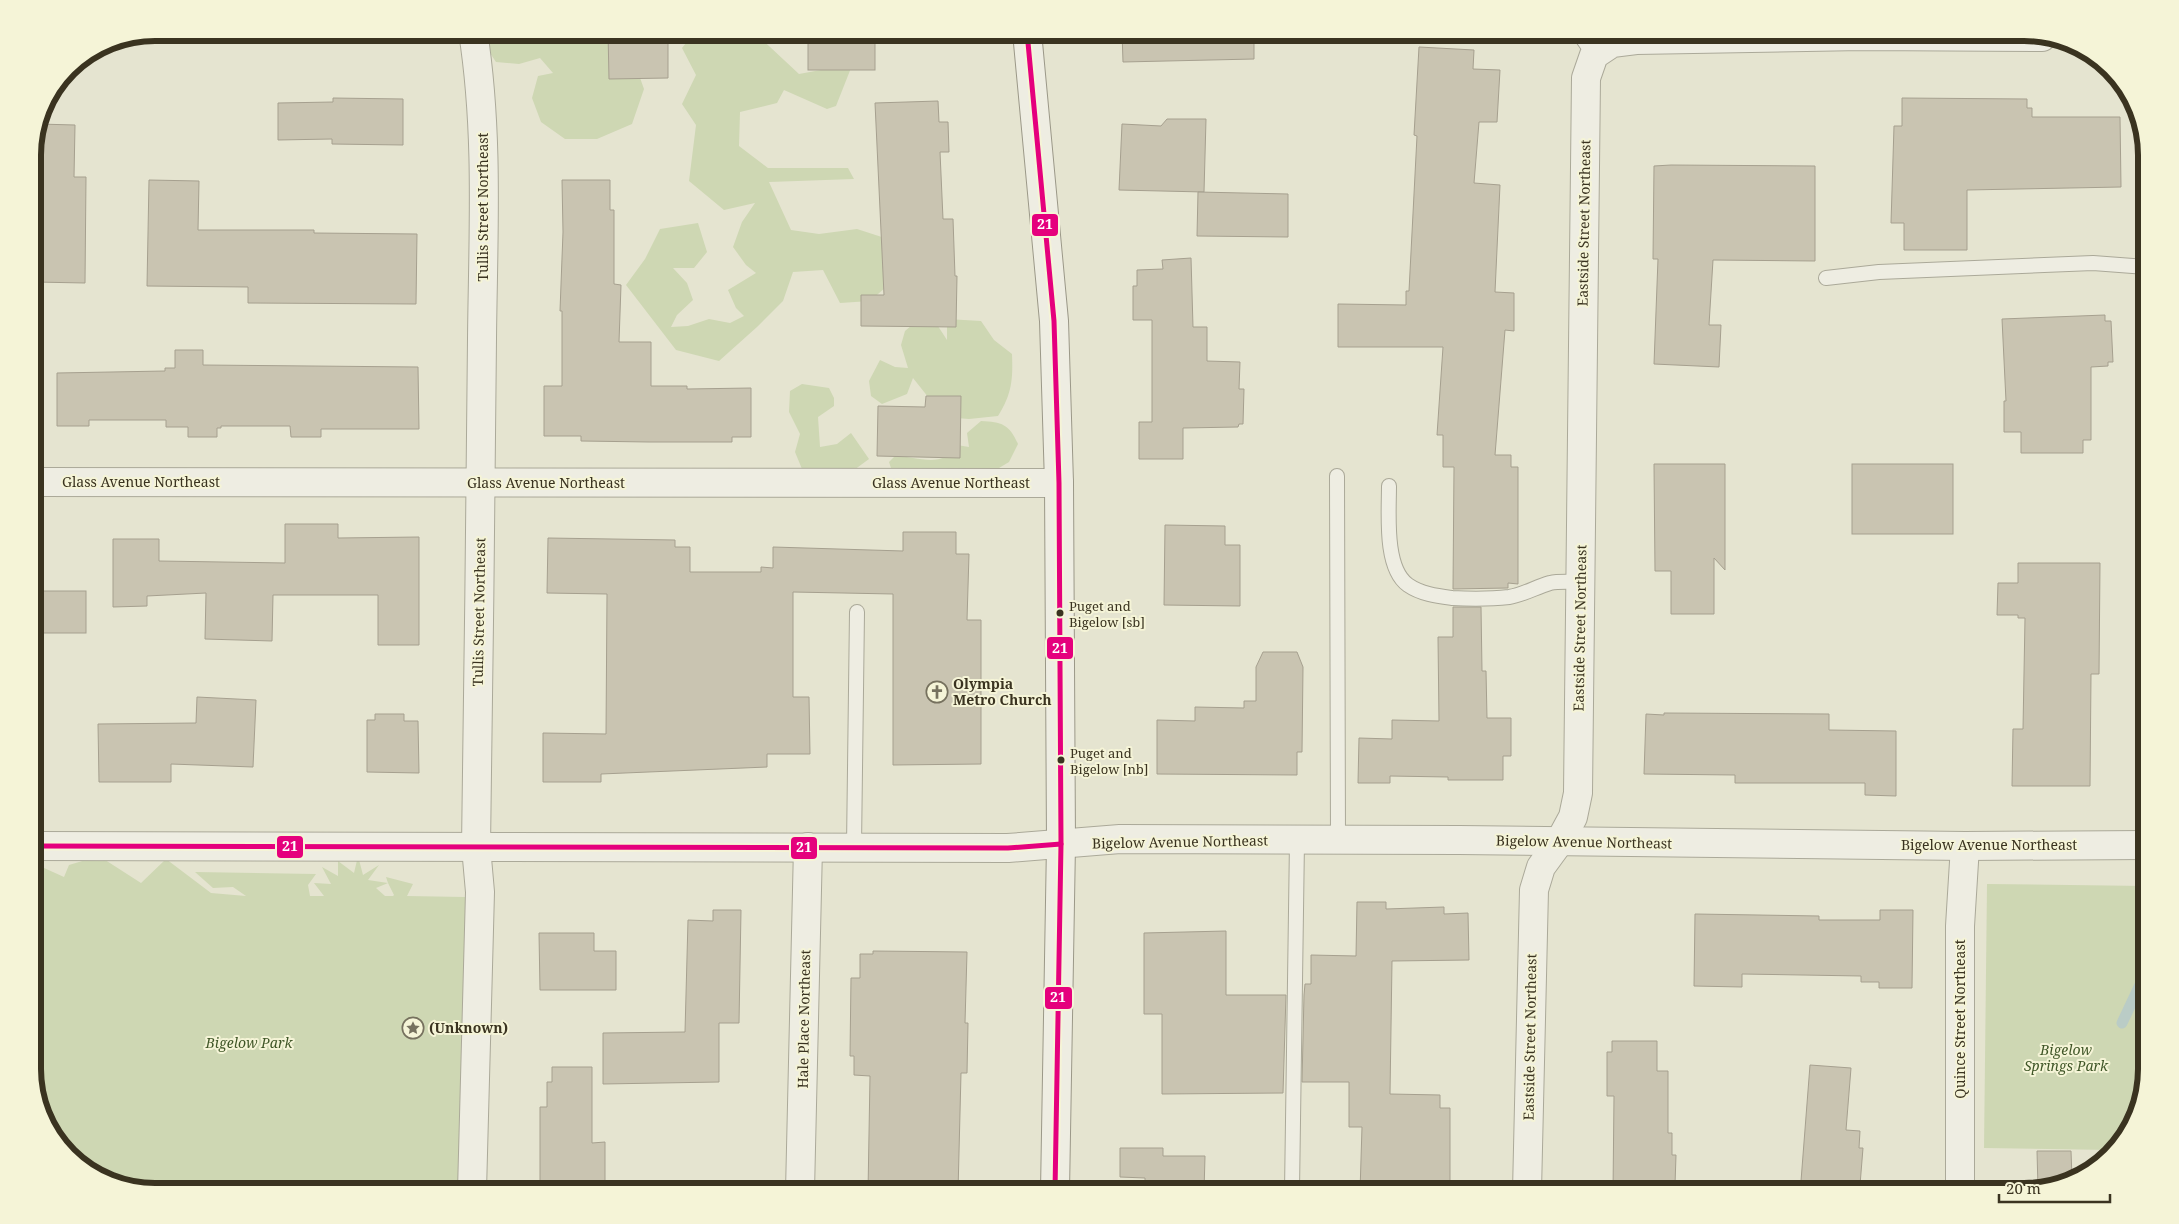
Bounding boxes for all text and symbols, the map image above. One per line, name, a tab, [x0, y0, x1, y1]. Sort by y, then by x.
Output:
street label: Tullis Street Northeast	[473, 132, 492, 282]
street label: Eastside Street Northeast	[1573, 139, 1594, 307]
line badge: 21	[1031, 213, 1059, 237]
text: 21	[1037, 214, 1053, 233]
street label: Glass Avenue Northeast	[62, 472, 220, 491]
street label: Glass Avenue Northeast	[467, 473, 625, 492]
street label: Glass Avenue Northeast	[872, 473, 1030, 492]
street label: Tullis Street Northeast	[468, 537, 489, 687]
street label: Eastside Street Northeast	[1569, 544, 1590, 712]
place label: Puget and Bigelow [sb]	[1069, 597, 1145, 631]
marker: Puget and Bigelow [sb]	[1055, 608, 1065, 618]
line badge: 21	[1046, 636, 1074, 660]
text: 21	[1052, 638, 1068, 657]
place label: Olympia Metro Church	[953, 674, 1052, 709]
church icon: Olympia Metro Church	[925, 680, 949, 704]
place label: Puget and Bigelow [nb]	[1070, 744, 1148, 778]
marker: Puget and Bigelow [nb]	[1056, 755, 1066, 765]
street label: Bigelow Avenue Northeast	[1092, 830, 1268, 853]
street label: Bigelow Avenue Northeast	[1496, 830, 1672, 853]
line badge: 21	[276, 835, 304, 859]
street label: Bigelow Avenue Northeast	[1901, 835, 2077, 854]
text: 21	[282, 836, 298, 855]
line badge: 21	[790, 836, 818, 860]
text: 21	[796, 837, 812, 856]
street label: Quince Street Northeast	[1950, 939, 1969, 1099]
street label: Hale Place Northeast	[793, 949, 814, 1089]
street label: Eastside Street Northeast	[1519, 953, 1540, 1121]
line badge: 21	[1044, 986, 1073, 1010]
text: 21	[1050, 987, 1066, 1006]
place icon: (Unknown)	[401, 1016, 425, 1040]
place label: (Unknown)	[429, 1018, 508, 1037]
park label: Bigelow Park	[205, 1033, 293, 1052]
park label: Bigelow Springs Park	[2024, 1040, 2109, 1075]
scale bar	[1999, 1172, 2110, 1204]
text: 20 m	[2006, 1178, 2041, 1198]

